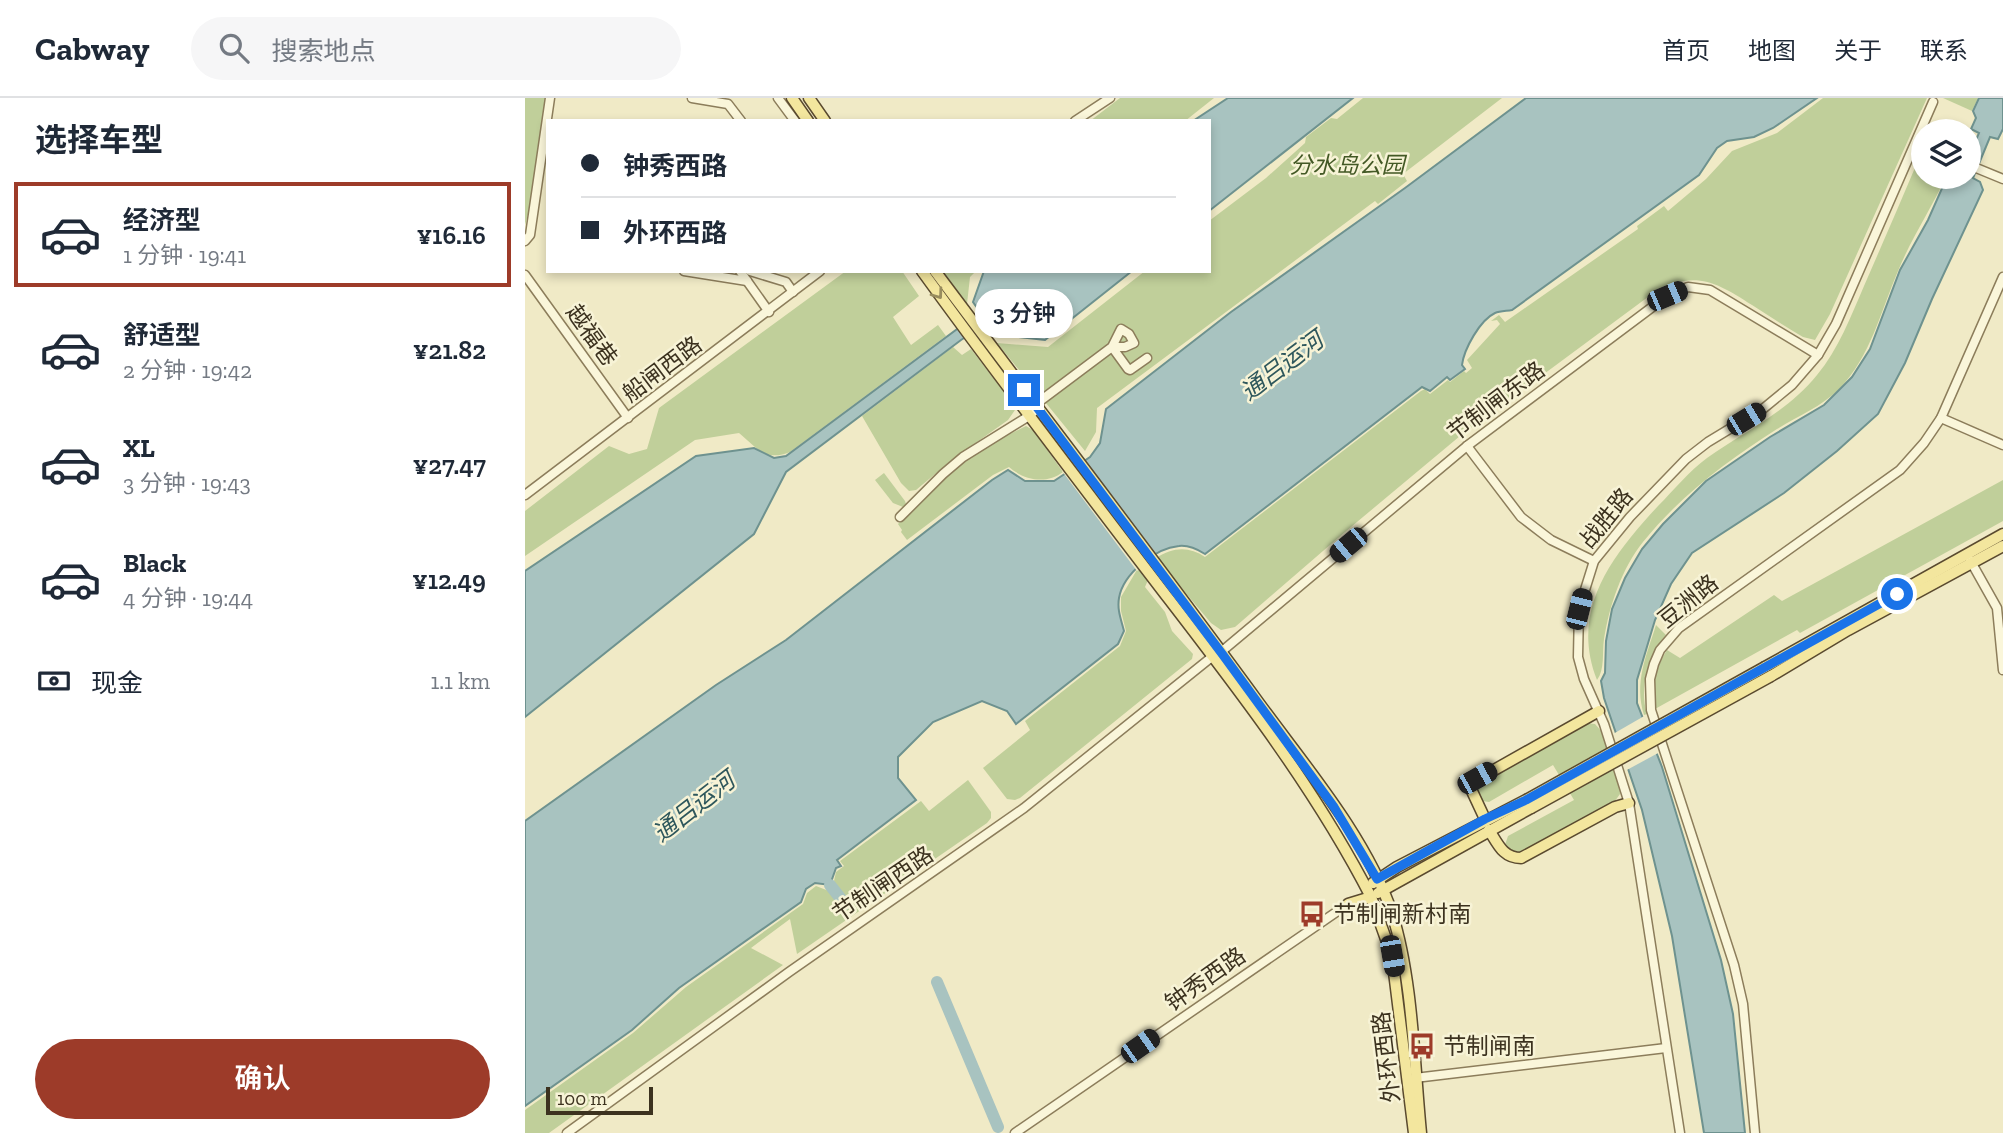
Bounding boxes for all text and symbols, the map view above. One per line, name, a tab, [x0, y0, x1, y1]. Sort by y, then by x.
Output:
search box	[191, 17, 681, 80]
text: Cabway	[35, 29, 149, 68]
icon: search	[215, 29, 253, 67]
text: 搜索地点	[271, 35, 375, 67]
text: 首页	[1662, 36, 1710, 65]
text: 地图	[1748, 36, 1796, 65]
text: 关于	[1834, 36, 1882, 65]
text: 联系	[1920, 36, 1968, 65]
map controls	[1911, 119, 1981, 189]
button: layers	[1911, 119, 1981, 189]
text: 选择车型	[35, 121, 163, 159]
text: 钟秀西路	[623, 150, 727, 182]
park label: 分水岛公园	[1290, 151, 1408, 179]
icon: car	[39, 203, 102, 266]
text: 经济型	[123, 204, 201, 236]
text: 外环西路	[623, 217, 727, 249]
text: ¥16.16	[417, 219, 486, 251]
text: 1 分钟 · 19:41	[123, 241, 246, 269]
car	[1644, 278, 1691, 314]
one-way arrow	[930, 286, 943, 299]
callout: 3 分钟	[975, 288, 1073, 338]
street label: 越福巷	[560, 299, 624, 371]
text: 3 分钟	[993, 299, 1055, 327]
icon: car	[39, 318, 102, 381]
text: 舒适型	[123, 319, 201, 351]
water label: 通吕运河	[1235, 323, 1332, 406]
street label: 船闸西路	[617, 330, 707, 408]
text: ¥21.82	[413, 334, 486, 366]
street label: 节制闸东路	[1442, 355, 1550, 447]
text: 2 分钟 · 19:42	[123, 356, 252, 384]
route end	[1008, 374, 1040, 406]
car	[1723, 399, 1770, 439]
text: XL	[123, 432, 155, 464]
icon: car	[39, 433, 102, 496]
text: ¥27.47	[413, 449, 486, 481]
text: 3 分钟 · 19:43	[123, 469, 251, 497]
street label: 战胜路	[1573, 482, 1639, 554]
car	[1326, 523, 1371, 567]
text: Black	[123, 547, 186, 579]
icon: car	[39, 548, 102, 611]
text: ¥12.49	[412, 564, 486, 596]
street label: 豆洲路	[1652, 568, 1724, 634]
route start	[1881, 578, 1913, 610]
text: 4 分钟 · 19:44	[123, 584, 253, 612]
car	[1564, 586, 1595, 632]
icon: cash	[35, 662, 73, 700]
text: 现金	[91, 667, 143, 699]
text: 1.1 km	[430, 667, 490, 695]
car	[1454, 759, 1501, 797]
water label: 通吕运河	[647, 763, 744, 848]
street label: 节制闸西路	[828, 840, 938, 928]
bus stop icon: 节制闸新村南	[1297, 899, 1327, 929]
place label: 节制闸新村南	[1333, 900, 1471, 928]
car	[1379, 933, 1406, 979]
street label: 钟秀西路	[1159, 941, 1251, 1017]
street label: 外环西路	[1366, 1010, 1406, 1104]
car	[1117, 1025, 1164, 1067]
bus stop icon: 节制闸南	[1407, 1031, 1437, 1061]
place label: 节制闸南	[1443, 1032, 1535, 1060]
button: 确认	[35, 1039, 490, 1119]
scale bar	[546, 1084, 653, 1116]
text: 100 m	[557, 1087, 607, 1110]

